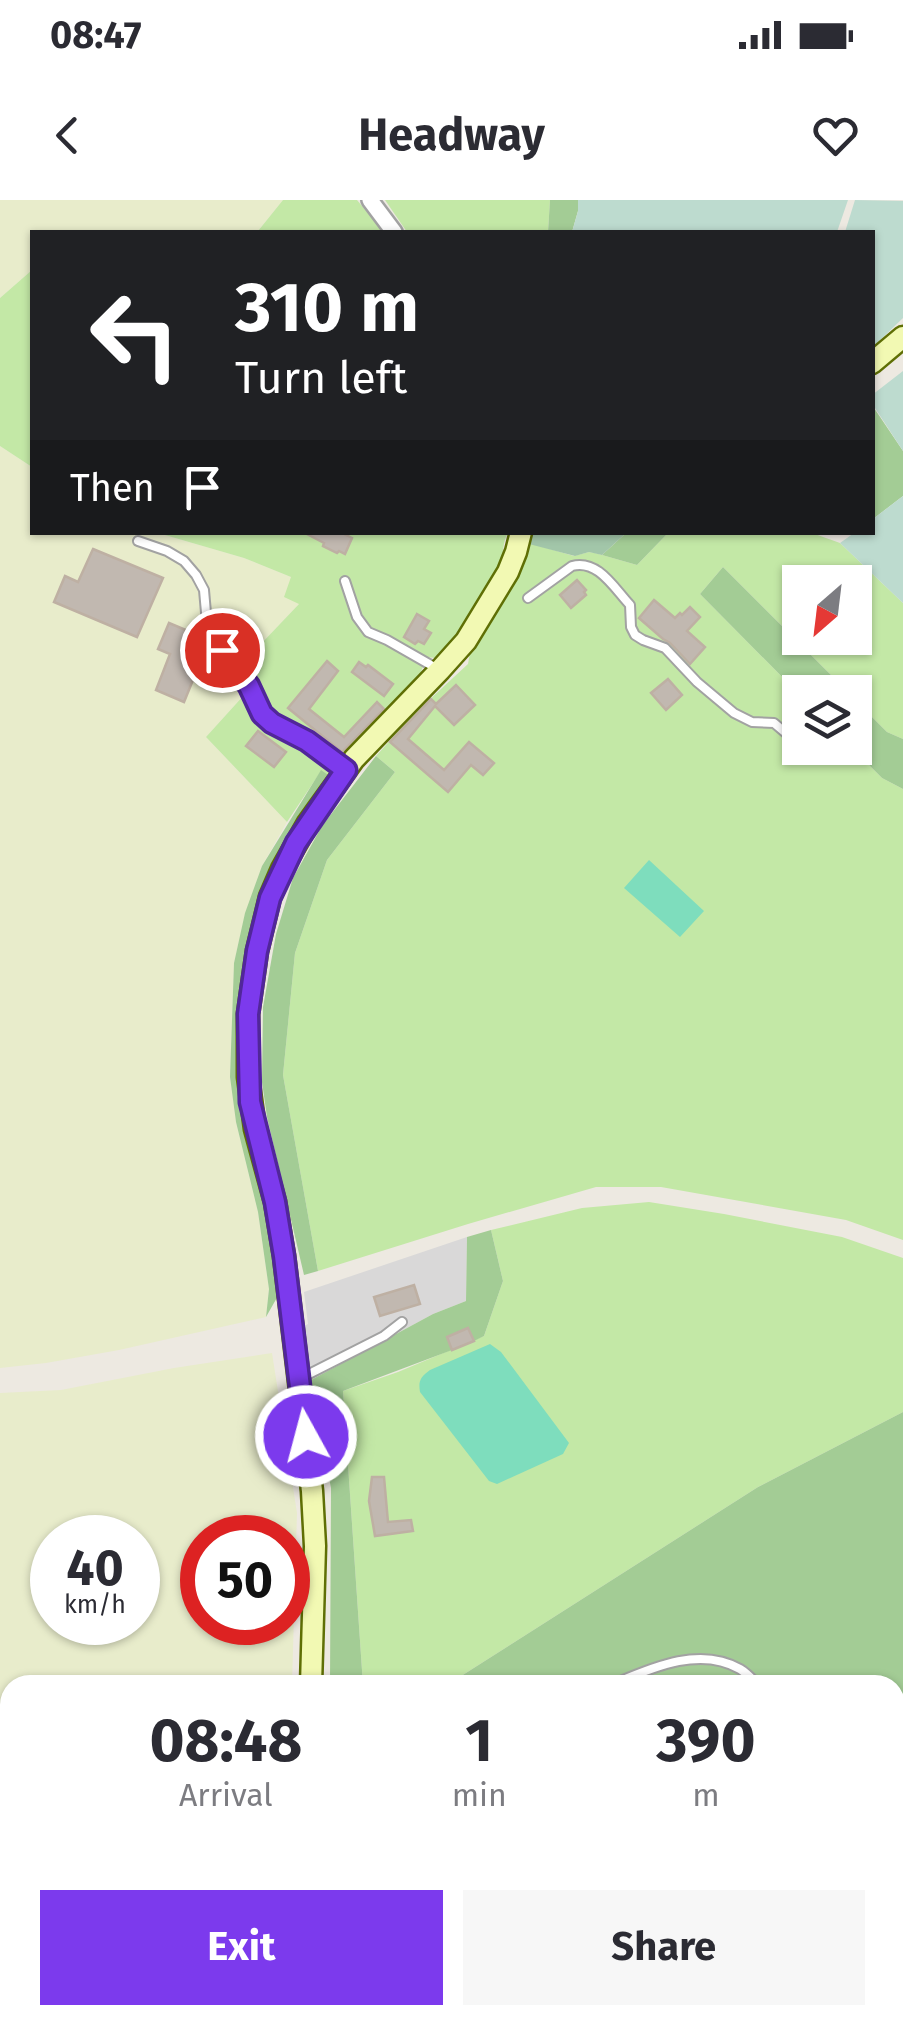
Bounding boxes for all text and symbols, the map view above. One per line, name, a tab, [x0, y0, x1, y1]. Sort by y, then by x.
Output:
text: 08:47	[50, 12, 141, 58]
icon: back	[40, 108, 95, 163]
text: Headway	[358, 108, 545, 162]
icon: heart	[808, 108, 863, 163]
text: 310 m	[235, 266, 419, 350]
icon: left	[70, 270, 200, 400]
text: Turn left	[235, 351, 407, 405]
icon: arrive	[175, 460, 230, 515]
text: Then	[70, 465, 155, 511]
north arrow	[782, 565, 872, 655]
map controls	[782, 565, 872, 765]
pin	[180, 608, 265, 693]
icon: arrive	[195, 623, 250, 678]
button: layers	[782, 675, 872, 765]
position arrow	[254, 1384, 358, 1488]
speed limit sign: 50	[180, 1515, 310, 1645]
text: 40	[66, 1538, 124, 1598]
text: km/h	[64, 1590, 126, 1620]
text: 08:48	[149, 1705, 302, 1777]
text: 1	[465, 1705, 493, 1777]
text: 390	[656, 1705, 756, 1777]
text: Arrival	[179, 1776, 273, 1814]
text: min	[452, 1776, 507, 1814]
text: m	[692, 1776, 720, 1814]
button: Exit	[40, 1890, 443, 2005]
button: Share	[463, 1890, 865, 2005]

